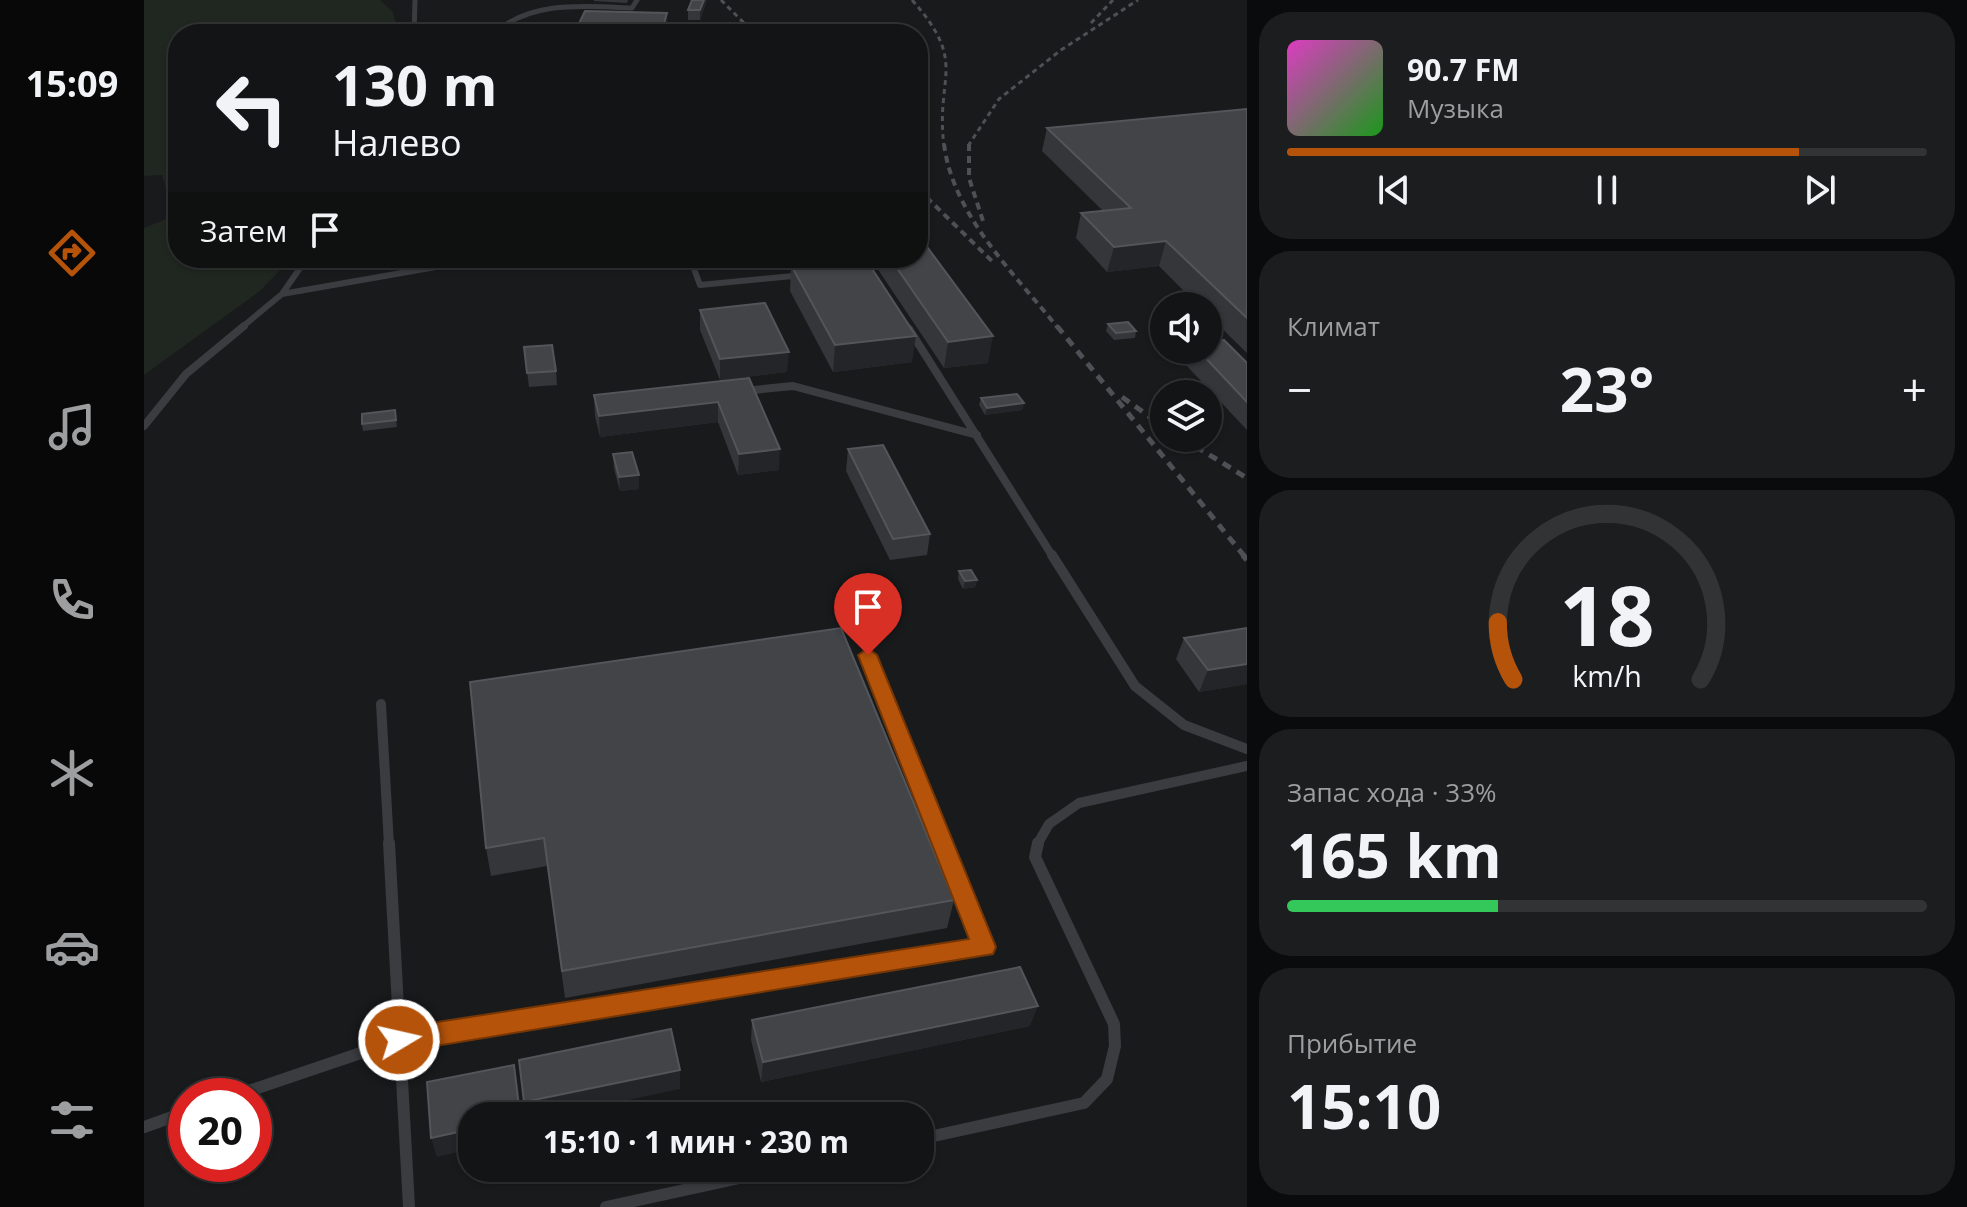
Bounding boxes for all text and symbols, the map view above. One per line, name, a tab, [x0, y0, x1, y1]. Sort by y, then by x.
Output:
text: 130 m	[332, 46, 498, 122]
text: 90.7 FM	[1407, 49, 1520, 90]
icon: left	[200, 56, 304, 160]
text: 15:09	[26, 59, 118, 108]
text: Музыка	[1407, 90, 1504, 126]
text: Налево	[332, 118, 462, 167]
icon: previous	[1372, 168, 1416, 212]
icon: pause	[1585, 168, 1629, 212]
icon: next	[1798, 168, 1842, 212]
icon: arrive	[303, 208, 347, 252]
text: Затем	[200, 210, 287, 251]
icon: directions	[44, 225, 100, 281]
map controls	[1150, 292, 1222, 452]
button: sound	[1150, 292, 1222, 364]
text: Климат	[1287, 308, 1380, 344]
text: 23°	[1560, 348, 1654, 430]
text: −	[1287, 359, 1312, 419]
text: +	[1902, 359, 1927, 419]
button: layers	[1150, 380, 1222, 452]
icon: music	[44, 399, 100, 455]
text: 18	[1559, 556, 1655, 669]
icon: phone	[44, 572, 100, 628]
pin	[834, 573, 902, 655]
icon: arrive	[846, 585, 890, 629]
text: km/h	[1572, 656, 1642, 695]
icon: climate	[44, 745, 100, 801]
text: Запас хода · 33%	[1287, 774, 1497, 810]
text: 165 km	[1287, 814, 1502, 896]
icon: car	[44, 919, 100, 975]
position arrow	[357, 998, 441, 1082]
text: Прибытие	[1287, 1025, 1417, 1061]
text: 15:10	[1287, 1065, 1441, 1147]
speed limit sign: 20	[168, 1078, 272, 1182]
icon: filters	[44, 1092, 100, 1148]
text: 15:10 · 1 мин · 230 m	[543, 1121, 849, 1162]

